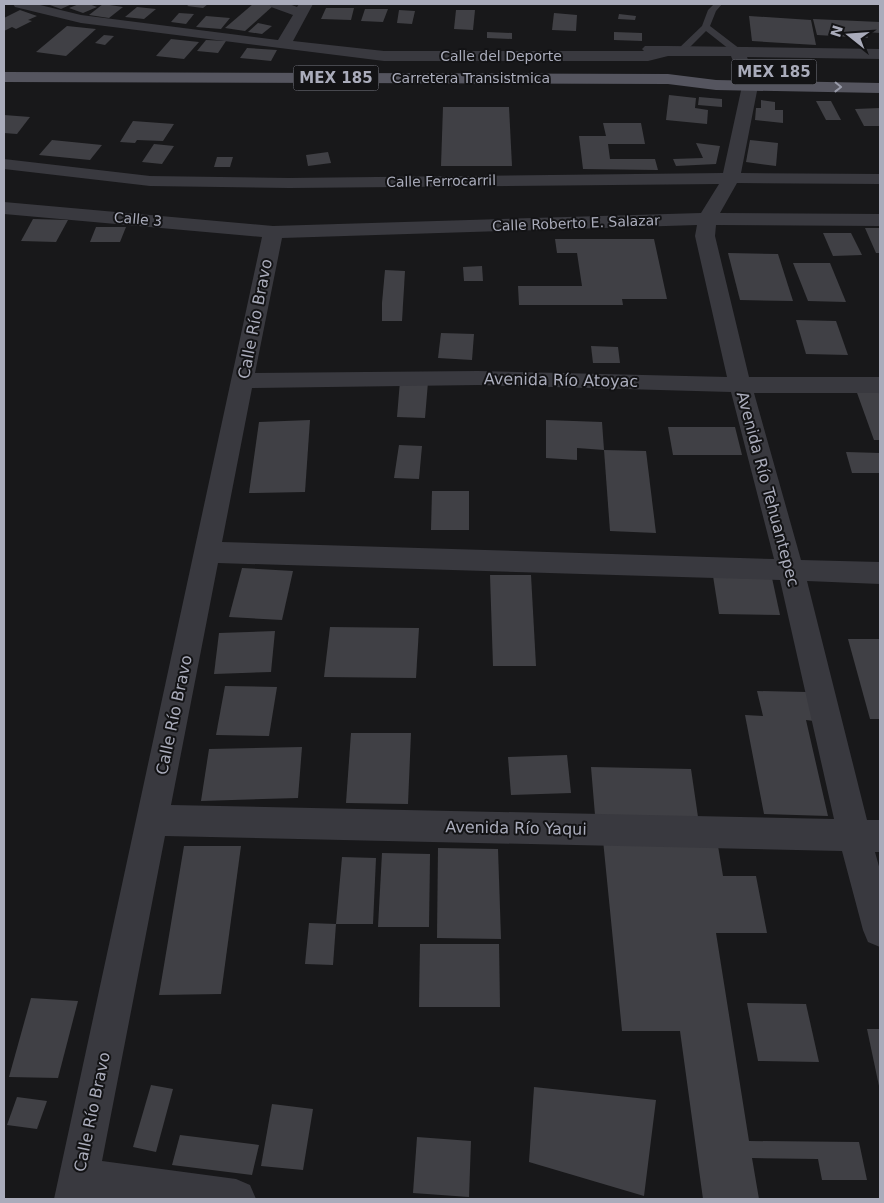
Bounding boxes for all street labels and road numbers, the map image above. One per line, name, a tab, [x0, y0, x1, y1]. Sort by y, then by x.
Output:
street label: Calle del Deporte	[440, 48, 562, 64]
road number: MEX 185	[732, 60, 816, 84]
road number: MEX 185	[294, 66, 378, 90]
street label: Carretera Transistmica	[392, 70, 550, 86]
street label: Calle Ferrocarril	[386, 172, 496, 190]
street label: Calle 3	[113, 209, 163, 229]
street label: Calle Roberto E. Salazar	[492, 212, 660, 234]
street label: Calle Río Bravo	[234, 257, 276, 381]
street label: Avenida Río Atoyac	[484, 369, 638, 391]
street label: Avenida Río Tehuantepec	[733, 389, 803, 589]
street label: Calle Río Bravo	[152, 653, 196, 777]
street label: Avenida Río Yaqui	[445, 817, 587, 839]
street label: Calle Río Bravo	[70, 1050, 114, 1174]

